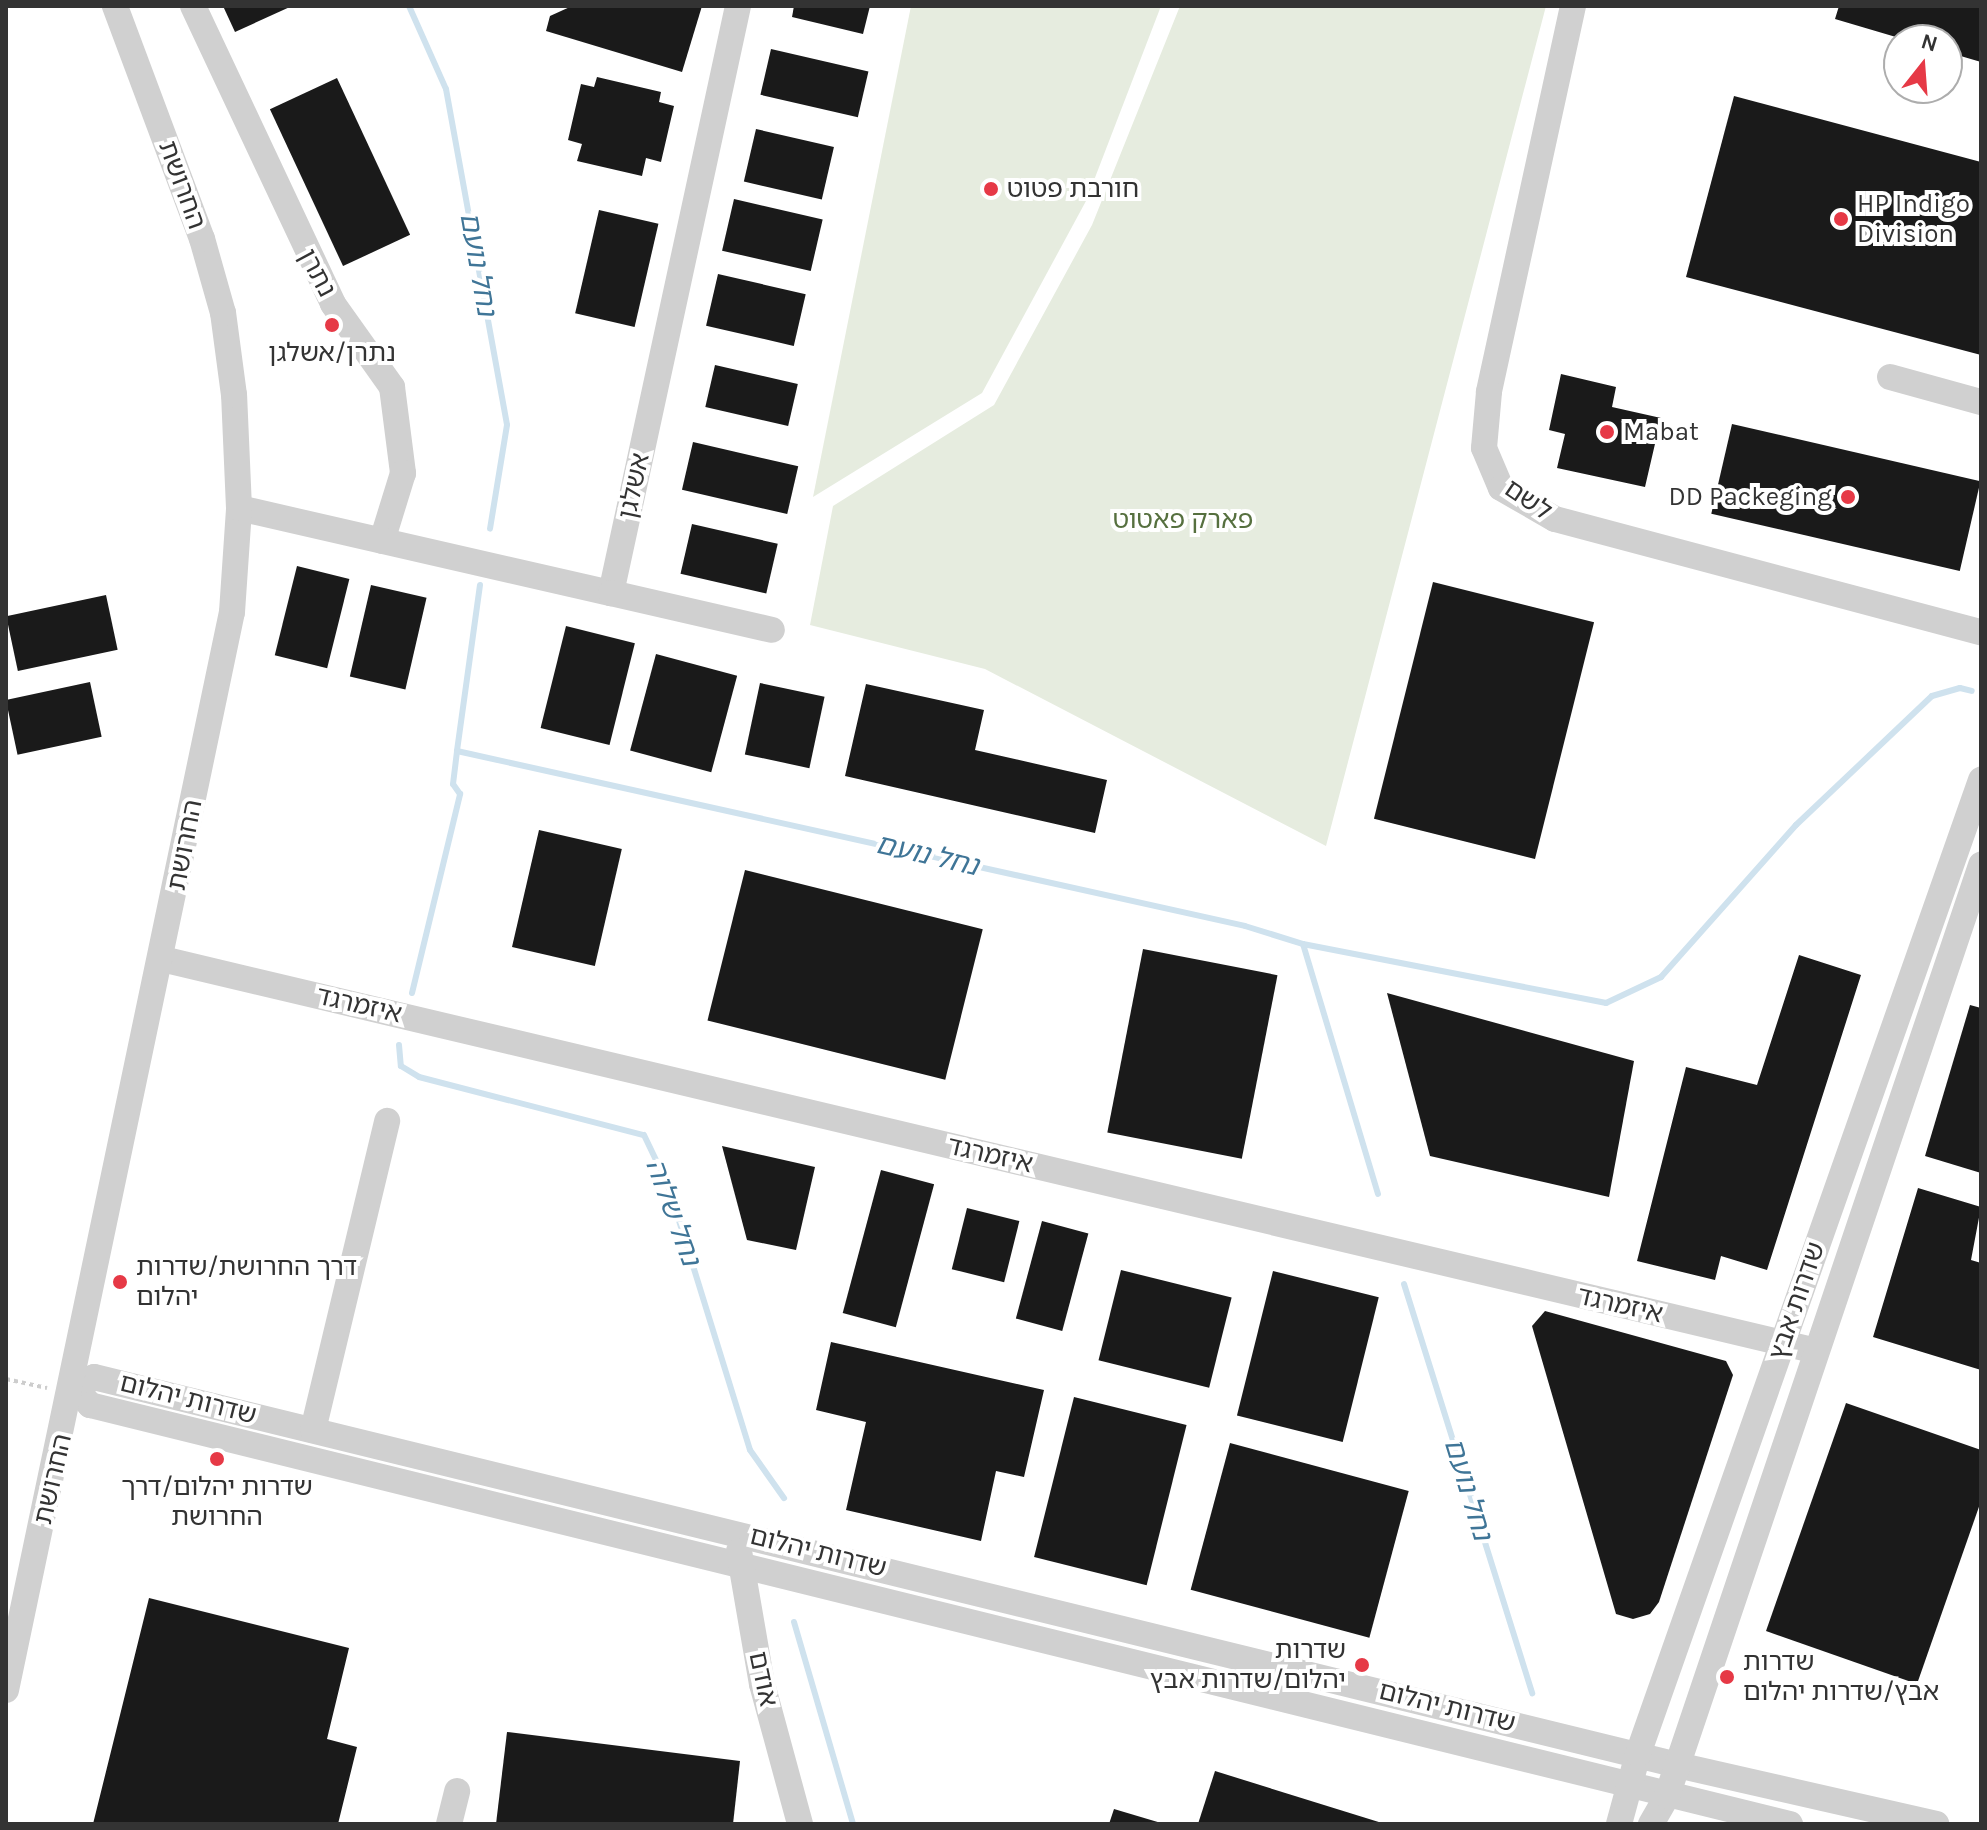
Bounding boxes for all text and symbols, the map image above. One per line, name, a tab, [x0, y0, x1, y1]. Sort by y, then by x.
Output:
north arrow	[1883, 24, 1963, 104]
text: N	[1918, 28, 1941, 58]
street label: החרושת	[152, 137, 212, 233]
place label: חורבת פטוט	[1007, 173, 1139, 205]
marker: חורבת פטוט	[982, 180, 1000, 198]
place label: HP Indigo Division	[1857, 188, 1970, 250]
water label: נחל נועם	[452, 210, 504, 318]
marker: HP Indigo Division	[1832, 210, 1850, 228]
street label: נתרן	[292, 244, 342, 302]
marker: נתרן/אשלגן	[323, 316, 341, 334]
place label: נתרן/אשלגן	[268, 337, 396, 369]
place label: Mabat	[1623, 416, 1699, 448]
marker: Mabat	[1598, 423, 1616, 441]
street label: אשלגן	[612, 450, 656, 522]
street label: לשם	[1498, 473, 1558, 527]
place label: DD Packeging	[1669, 481, 1832, 513]
marker: DD Packeging	[1839, 488, 1857, 506]
park label: פארק פאטוט	[1113, 504, 1253, 536]
street label: החרושת	[161, 797, 209, 893]
water label: נחל נועם	[872, 827, 982, 883]
street label: איזמרגד	[313, 980, 405, 1030]
street label: איזמרגד	[944, 1130, 1036, 1180]
water label: נחל שלוה	[638, 1154, 708, 1270]
street label: שדרות אבץ	[1762, 1238, 1832, 1364]
place label: דרך החרושת/שדרות יהלום	[136, 1251, 357, 1312]
marker: דרך החרושת/שדרות יהלום	[111, 1273, 129, 1291]
street label: איזמרגד	[1574, 1280, 1666, 1330]
street label: שדרות יהלום	[116, 1367, 260, 1431]
street label: החרושת	[27, 1431, 79, 1527]
water label: נחל נועם	[1437, 1434, 1499, 1544]
marker: שדרות יהלום/דרך החרושת	[208, 1450, 226, 1468]
place label: שדרות יהלום/דרך החרושת	[121, 1471, 313, 1532]
street label: שדרות יהלום	[746, 1520, 890, 1584]
place label: שדרות יהלום/שדרות אבץ	[1150, 1634, 1346, 1696]
place label: שדרות אבץ/שדרות יהלום	[1743, 1646, 1939, 1708]
street label: אודם	[742, 1649, 784, 1709]
marker: שדרות יהלום/שדרות אבץ	[1353, 1656, 1371, 1674]
marker: שדרות אבץ/שדרות יהלום	[1718, 1668, 1736, 1686]
street label: שדרות יהלום	[1375, 1675, 1519, 1739]

